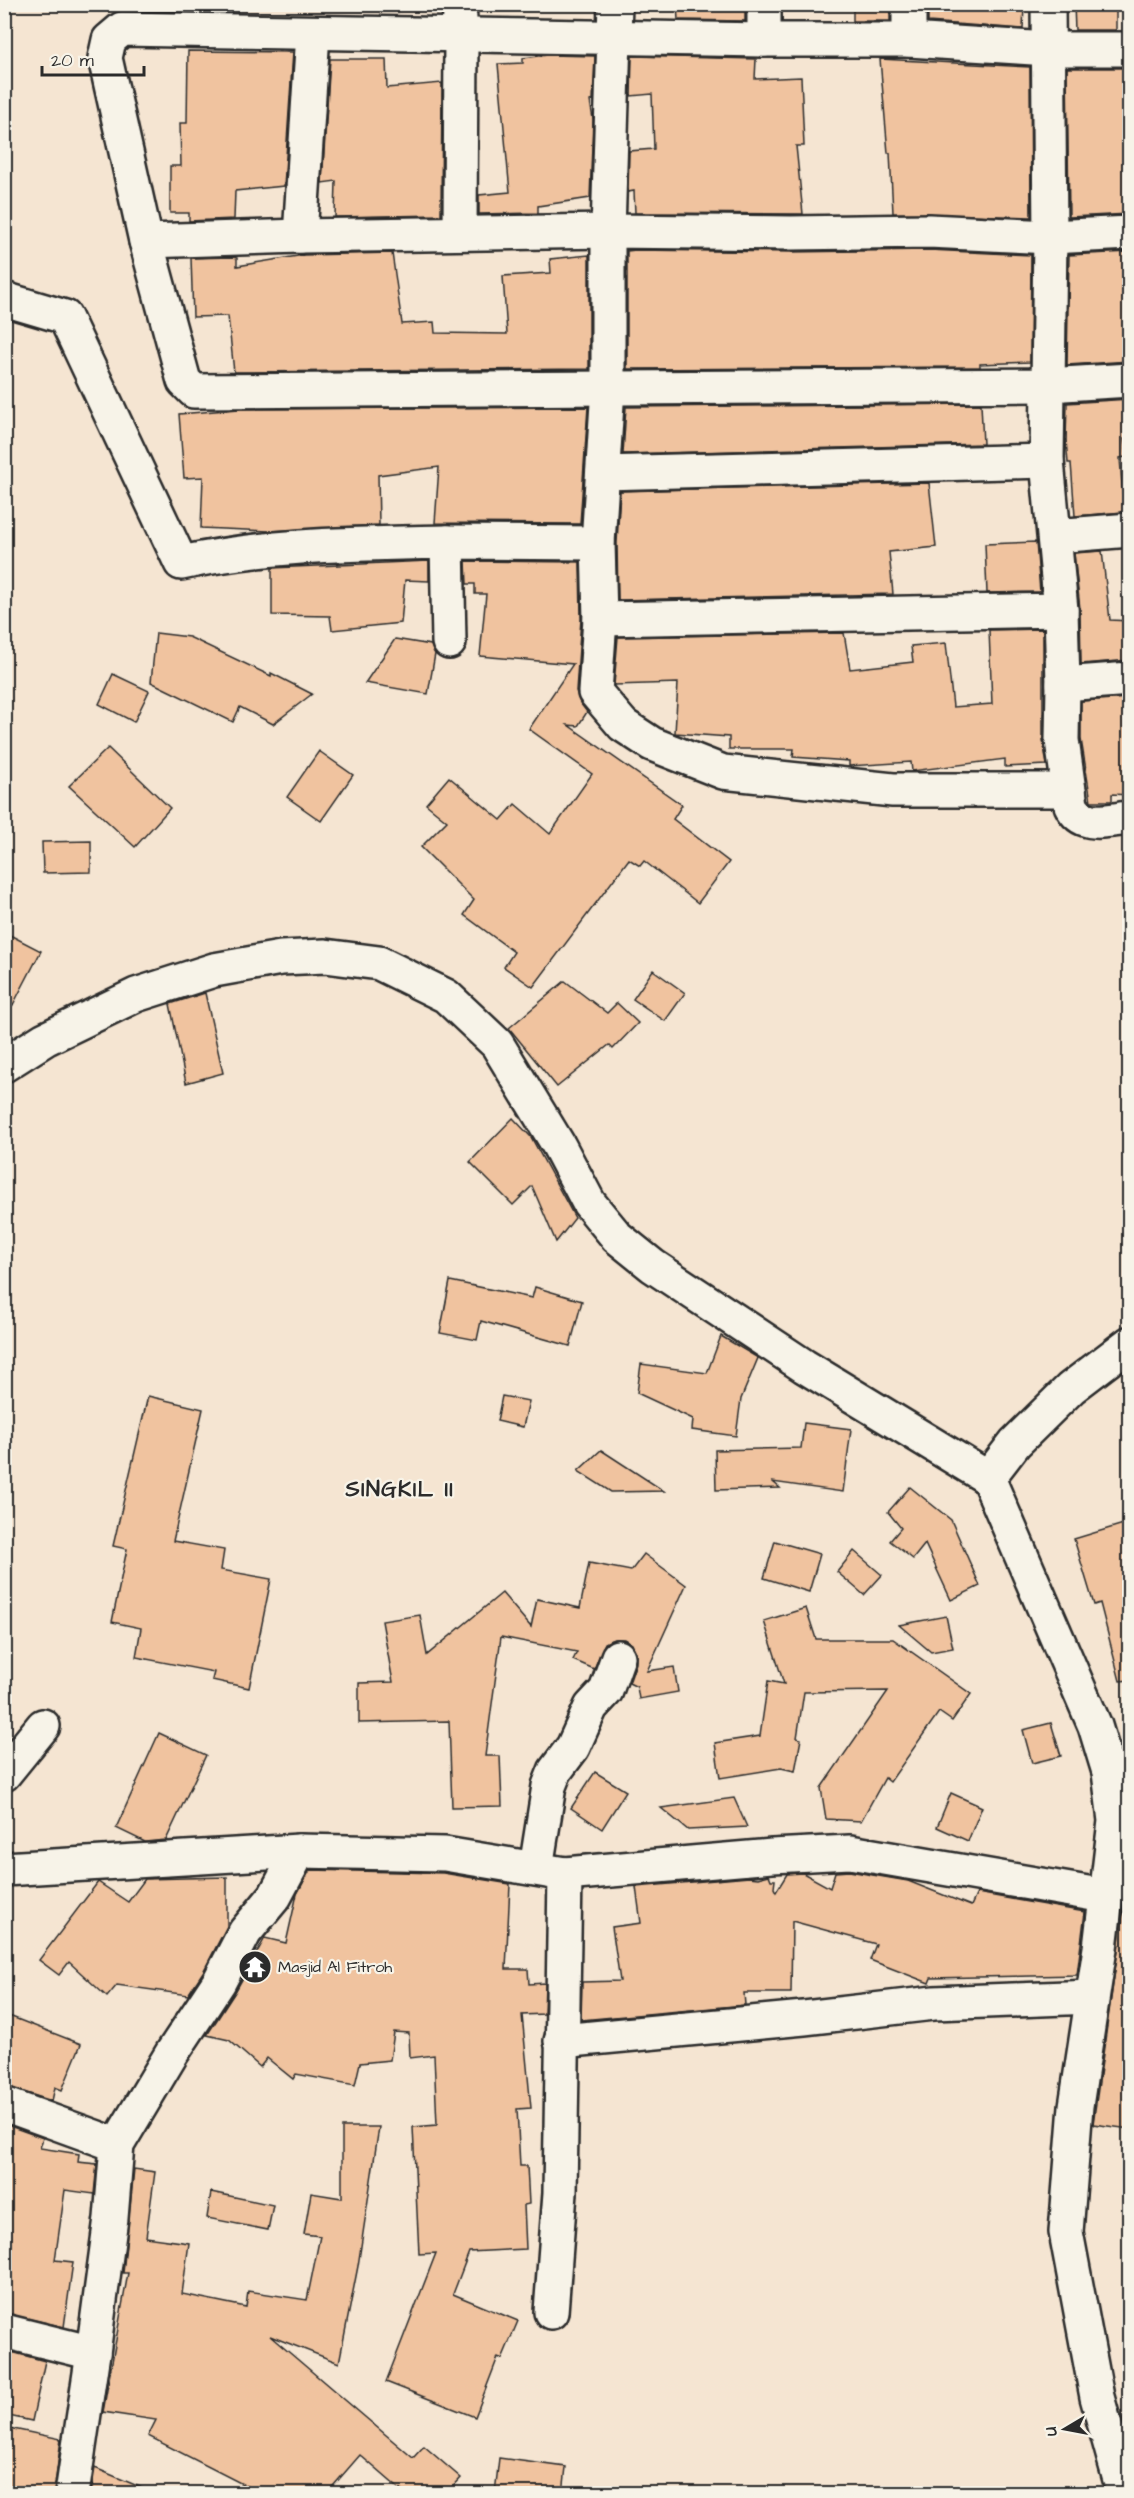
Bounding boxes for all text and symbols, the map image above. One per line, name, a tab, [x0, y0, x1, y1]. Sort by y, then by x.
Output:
scale bar	[42, 39, 144, 77]
text: 20 m	[51, 48, 94, 73]
district label: SINGKIL II	[345, 1474, 454, 1505]
temple icon: Masjid Al Fitroh	[237, 1949, 273, 1985]
place label: Masjid Al Fitroh	[278, 1956, 392, 1978]
north arrow	[1035, 2399, 1095, 2459]
text: U	[1040, 2425, 1063, 2438]

